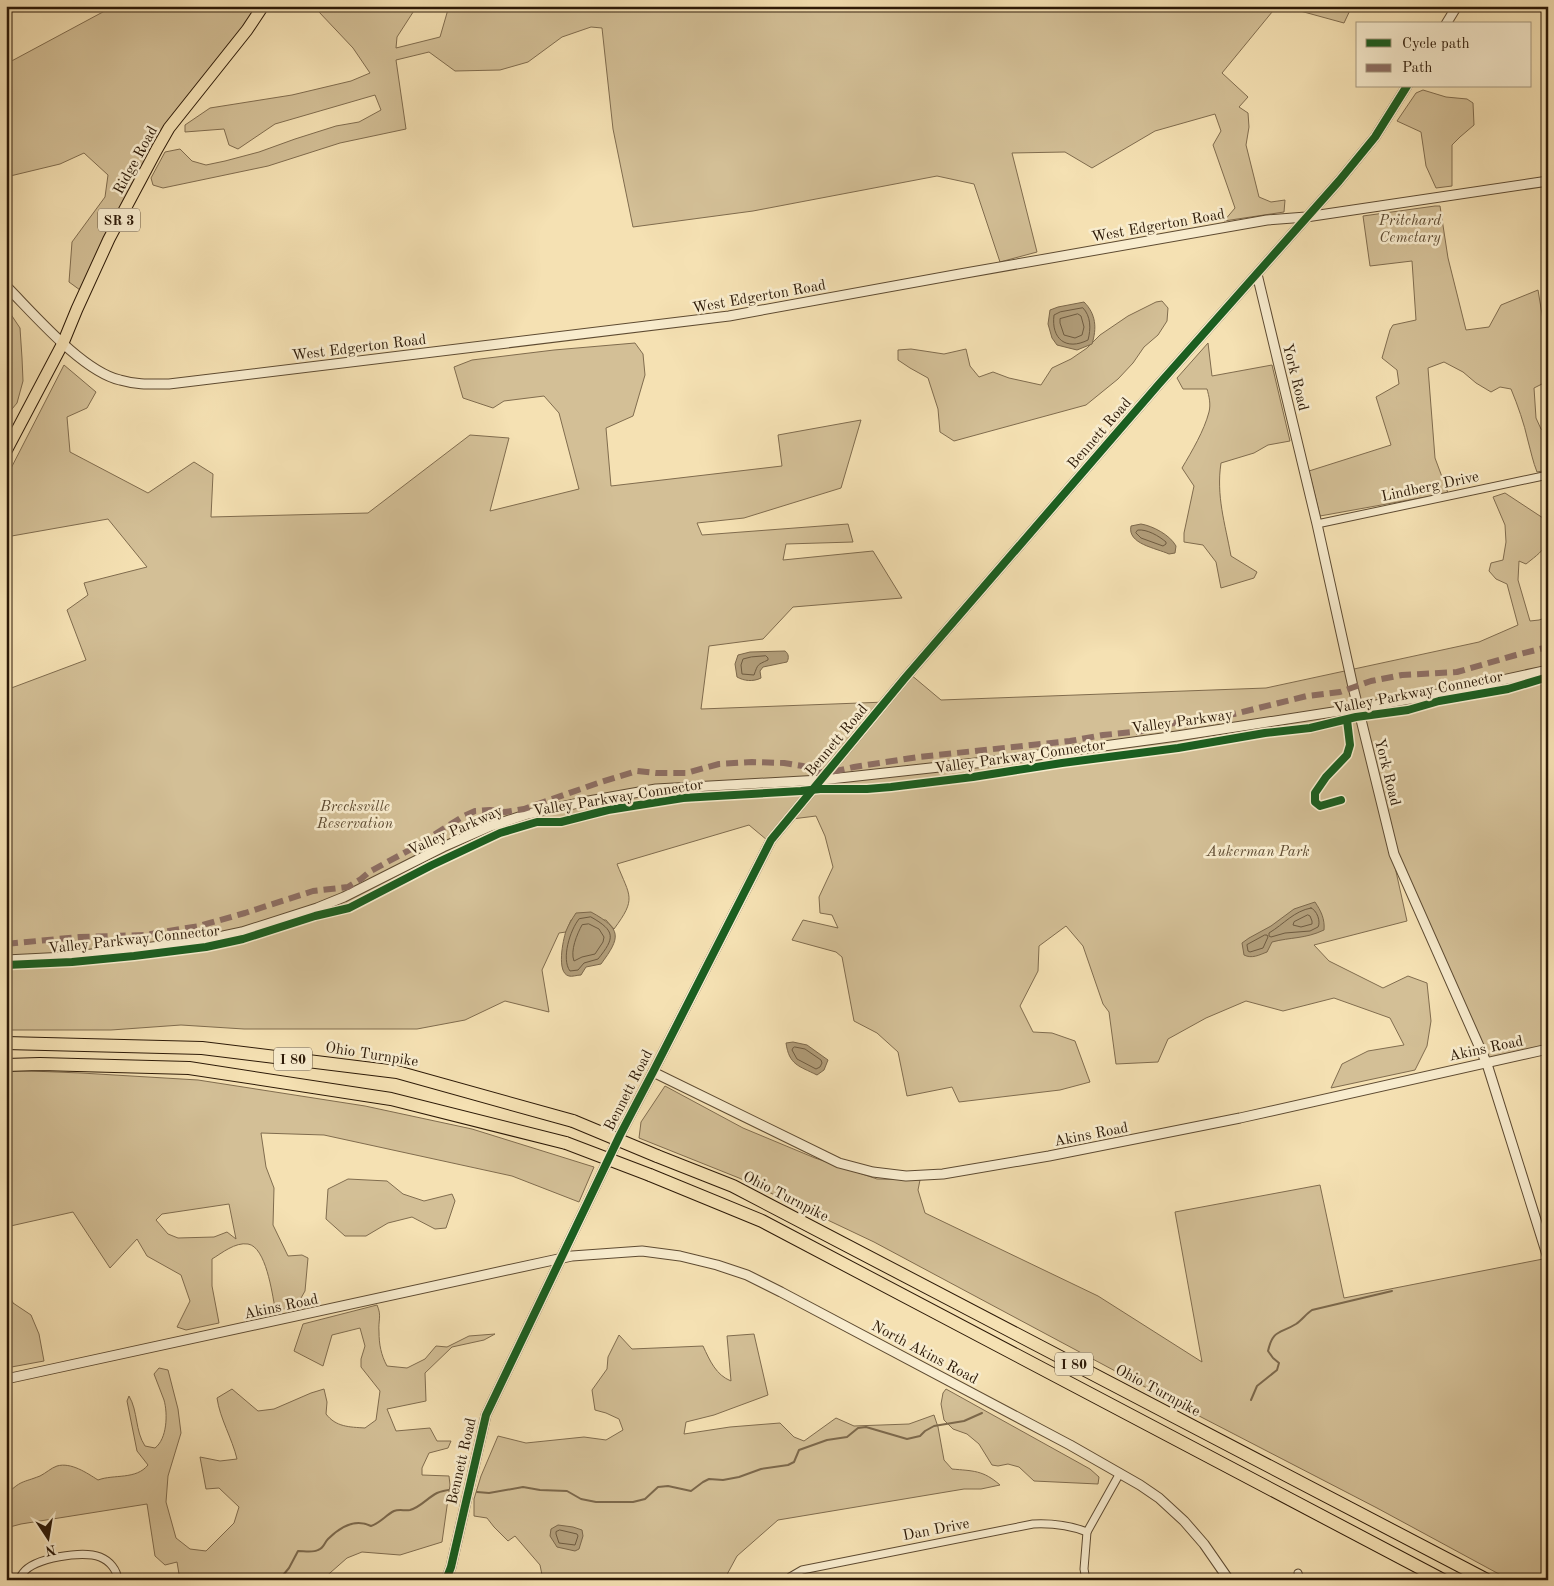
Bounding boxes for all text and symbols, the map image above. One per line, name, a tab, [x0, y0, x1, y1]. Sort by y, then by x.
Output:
legend	[1356, 22, 1532, 88]
text: Cycle path	[1402, 37, 1470, 52]
text: Path	[1402, 61, 1432, 76]
street label: Ridge Road	[112, 124, 161, 197]
street label: West Edgerton Road	[1090, 207, 1226, 246]
road number: SR 3	[98, 208, 140, 232]
park label: Pritchard Cemetary	[1378, 214, 1442, 246]
street label: West Edgerton Road	[691, 278, 827, 317]
street label: West Edgerton Road	[291, 333, 427, 364]
street label: York Road	[1279, 342, 1310, 413]
street label: Bennett Road	[1065, 396, 1135, 472]
street label: Lindberg Drive	[1380, 470, 1480, 505]
street label: Valley Parkway Connector	[1332, 670, 1504, 717]
street label: Bennett Road	[803, 702, 871, 780]
street label: Valley Parkway	[1131, 708, 1234, 737]
street label: York Road	[1371, 737, 1402, 808]
street label: Valley Parkway Connector	[934, 738, 1107, 777]
street label: Valley Parkway Connector	[532, 778, 704, 819]
park label: Brecksville Reservation	[316, 800, 394, 832]
street label: Valley Parkway	[406, 804, 505, 859]
park label: Aukerman Park	[1205, 845, 1310, 860]
street label: Valley Parkway Connector	[48, 924, 221, 957]
street label: Akins Road	[1448, 1034, 1525, 1065]
street label: Ohio Turnpike	[324, 1041, 419, 1070]
road number: I 80	[274, 1048, 312, 1070]
street label: Bennett Road	[603, 1048, 656, 1134]
street label: Akins Road	[1053, 1121, 1130, 1150]
street label: Ohio Turnpike	[740, 1169, 831, 1225]
street label: Akins Road	[243, 1292, 320, 1323]
street label: North Akins Road	[869, 1319, 980, 1388]
road number: I 80	[1055, 1352, 1093, 1376]
street label: Ohio Turnpike	[1112, 1363, 1202, 1420]
street label: Bennett Road	[445, 1416, 480, 1506]
north arrow	[22, 1514, 72, 1564]
street label: Dan Drive	[902, 1517, 971, 1544]
text: N	[44, 1542, 57, 1558]

